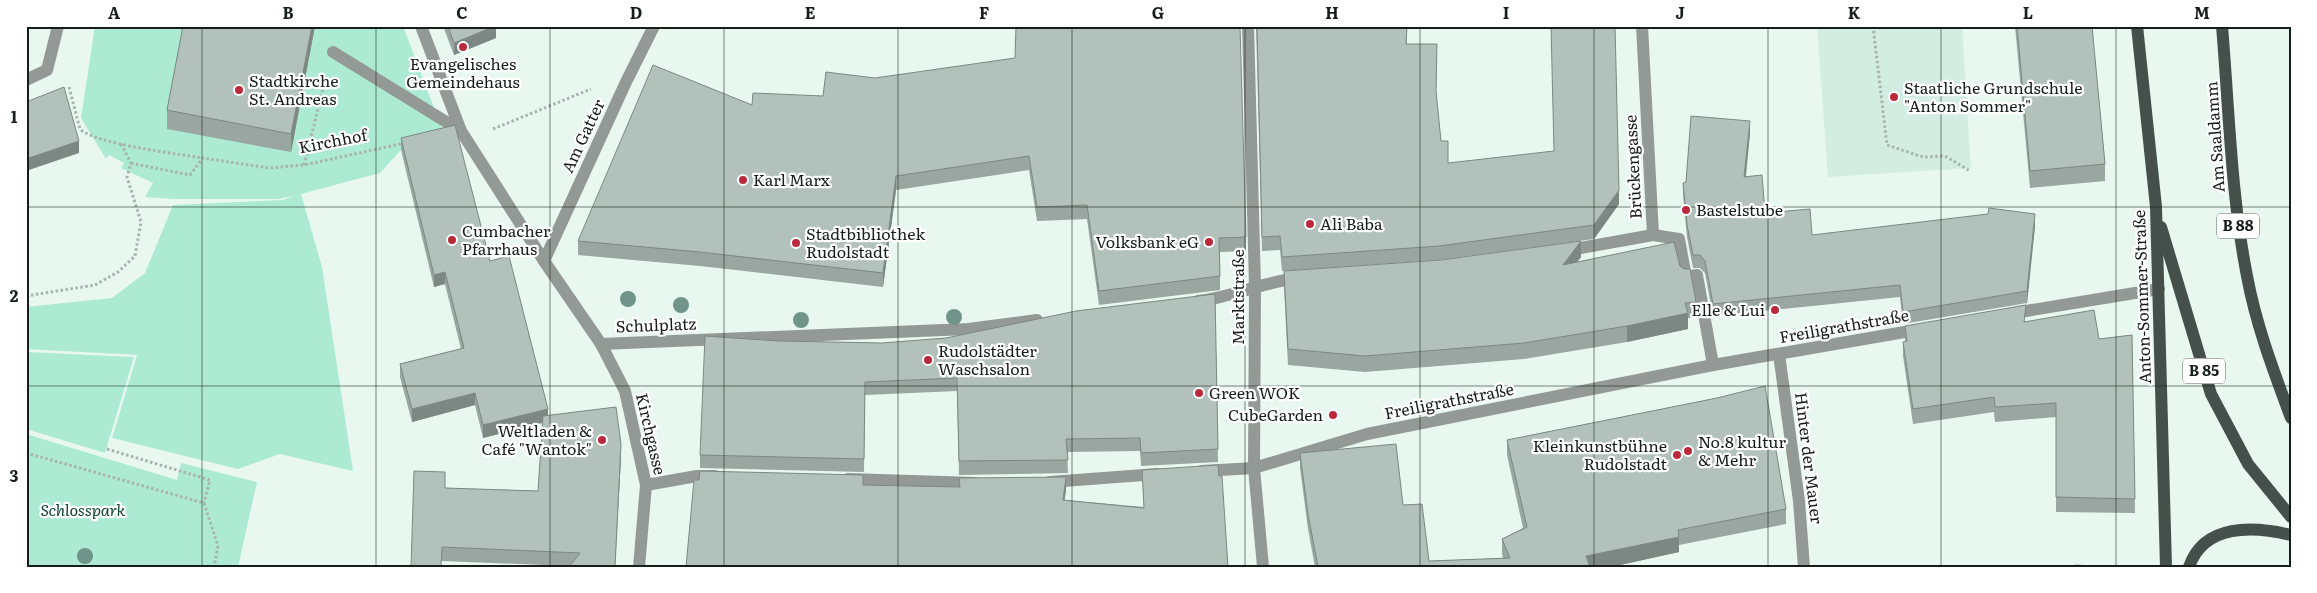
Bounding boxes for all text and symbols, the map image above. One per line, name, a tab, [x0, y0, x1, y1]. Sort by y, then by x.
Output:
text: A	[108, 0, 120, 24]
text: B	[282, 0, 294, 24]
text: C	[456, 0, 468, 24]
text: D	[630, 0, 642, 24]
text: E	[805, 0, 816, 24]
text: F	[979, 0, 989, 24]
text: G	[1152, 0, 1164, 24]
text: H	[1325, 0, 1339, 24]
text: I	[1503, 0, 1509, 24]
text: J	[1675, 0, 1685, 24]
text: K	[1848, 0, 1861, 24]
text: L	[2023, 0, 2033, 24]
text: M	[2194, 0, 2210, 24]
marker: Evangelisches Gemeindehaus	[457, 41, 469, 53]
place label: Evangelisches Gemeindehaus	[406, 51, 520, 93]
place label: Stadtkirche St. Andreas	[249, 68, 339, 110]
place label: Staatliche Grundschule "Anton Sommer"	[1904, 75, 2082, 117]
street label: Am Saaldamm	[2198, 80, 2230, 193]
marker: Stadtkirche St. Andreas	[233, 84, 245, 96]
marker: Staatliche Grundschule "Anton Sommer"	[1888, 91, 1900, 103]
street label: Am Gatter	[555, 94, 610, 176]
text: 1	[11, 104, 18, 128]
street label: Brückengasse	[1617, 114, 1647, 220]
street label: Kirchhof	[296, 121, 371, 158]
place label: Karl Marx	[753, 167, 831, 191]
marker: Karl Marx	[737, 174, 749, 186]
place label: Bastelstube	[1696, 197, 1783, 221]
marker: Bastelstube	[1680, 204, 1692, 216]
street label: Anton-Sommer-Straße	[2126, 210, 2156, 385]
place label: Ali Baba	[1320, 211, 1383, 235]
road number: B 88	[2217, 214, 2259, 238]
place label: Cumbacher Pfarrhaus	[462, 218, 551, 260]
marker: Ali Baba	[1304, 218, 1316, 230]
place label: Stadtbibliothek Rudolstadt	[806, 221, 925, 263]
place label: Volksbank eG	[1096, 229, 1199, 253]
marker: Cumbacher Pfarrhaus	[446, 234, 458, 246]
marker: Volksbank eG	[1203, 236, 1215, 248]
marker: Stadtbibliothek Rudolstadt	[790, 237, 802, 249]
street label: Marktstraße	[1225, 249, 1249, 345]
text: 2	[10, 283, 19, 307]
place label: Elle & Lui	[1691, 297, 1765, 321]
street label: Freiligrathstraße	[1777, 302, 1911, 348]
marker: Elle & Lui	[1769, 304, 1781, 316]
street label: Schulplatz	[615, 311, 697, 337]
place label: Rudolstädter Waschsalon	[938, 338, 1037, 380]
marker: Rudolstädter Waschsalon	[922, 354, 934, 366]
road number: B 85	[2183, 358, 2225, 384]
street label: Freiligrathstraße	[1382, 376, 1516, 424]
place label: Green WOK	[1209, 380, 1300, 404]
marker: Green WOK	[1193, 387, 1205, 399]
street label: Kirchgasse	[631, 391, 673, 477]
street label: Hinter der Mauer	[1790, 391, 1830, 526]
place label: CubeGarden	[1228, 402, 1323, 426]
marker: CubeGarden	[1327, 409, 1339, 421]
place label: Weltladen & Café "Wantok"	[482, 418, 592, 460]
place label: No.8 kultur & Mehr	[1698, 429, 1786, 471]
place label: Kleinkunstbühne Rudolstadt	[1533, 433, 1668, 475]
marker: Weltladen & Café "Wantok"	[596, 434, 608, 446]
marker: No.8 kultur & Mehr	[1682, 445, 1694, 457]
marker: Kleinkunstbühne Rudolstadt	[1671, 449, 1683, 461]
text: 3	[10, 463, 19, 487]
park label: Schlosspark	[41, 497, 126, 521]

